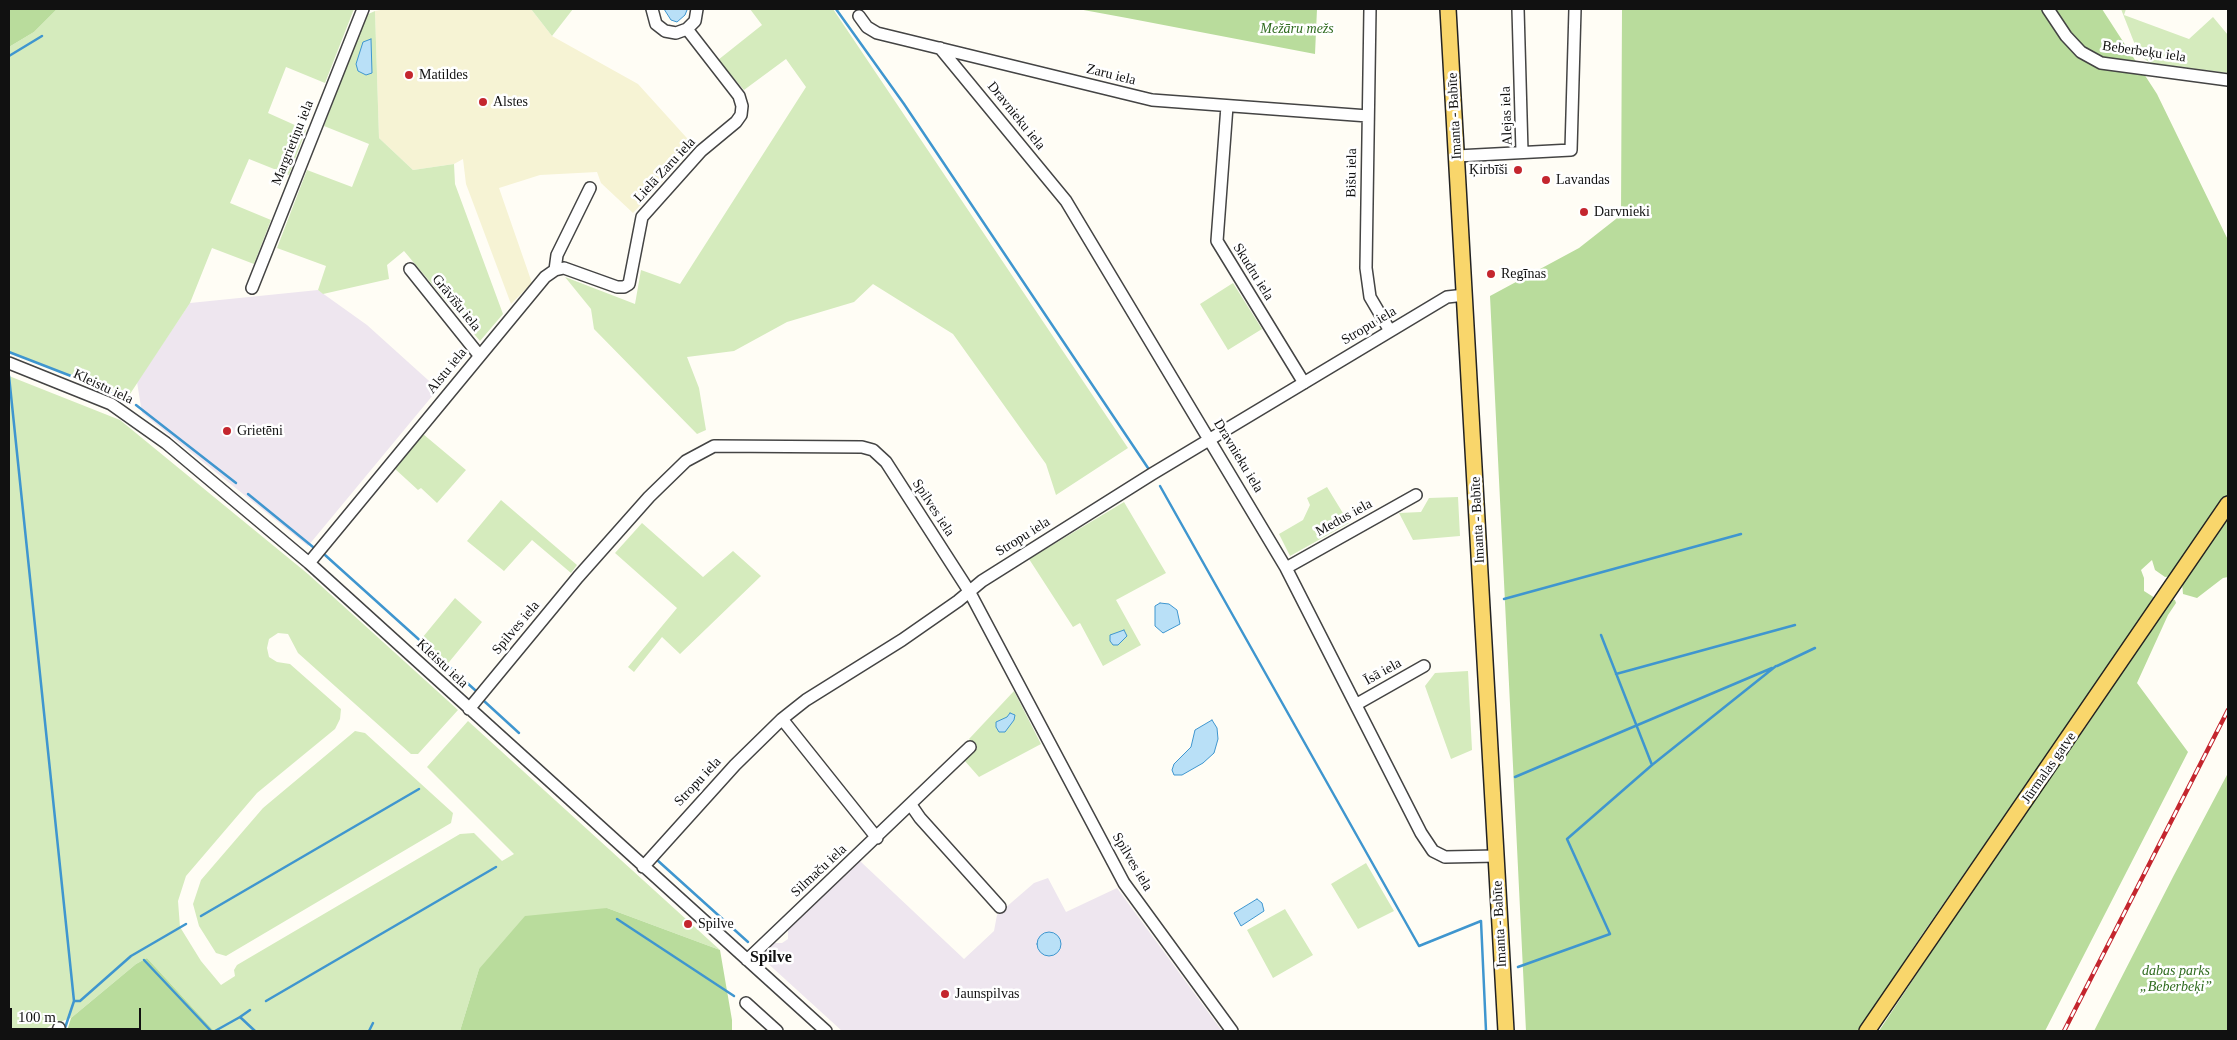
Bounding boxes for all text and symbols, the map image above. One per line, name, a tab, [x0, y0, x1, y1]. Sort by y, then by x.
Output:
park label: Mežāru mežs	[1260, 21, 1334, 37]
street label: Beberbeķu iela	[2101, 38, 2187, 66]
street label: Zaru iela	[1085, 61, 1137, 89]
place label: Matildes	[419, 67, 468, 83]
marker: Matildes	[403, 69, 415, 81]
street label: Imanta - Babīte	[1444, 72, 1466, 160]
street label: Dravnieku iela	[983, 79, 1049, 153]
street label: Alejas iela	[1498, 86, 1516, 146]
place label: Alstes	[493, 94, 528, 110]
marker: Alstes	[477, 96, 489, 108]
street label: Margrietiņu iela	[268, 98, 318, 188]
street label: Lielā Zaru iela	[631, 134, 699, 206]
street label: Bišu iela	[1343, 148, 1361, 198]
place label: Ķirbīši	[1469, 162, 1508, 178]
marker: Ķirbīši	[1512, 164, 1524, 176]
place label: Lavandas	[1556, 172, 1610, 188]
marker: Lavandas	[1540, 174, 1552, 186]
place label: Darvnieki	[1594, 204, 1650, 220]
marker: Darvnieki	[1578, 206, 1590, 218]
street label: Skudru iela	[1229, 240, 1277, 304]
place label: Regīnas	[1501, 266, 1546, 282]
marker: Regīnas	[1485, 268, 1497, 280]
street label: Grāvīšu iela	[428, 271, 484, 335]
street label: Stropu iela	[1339, 303, 1399, 349]
street label: Alstu iela	[423, 345, 471, 397]
street label: Kleistu iela	[70, 366, 136, 408]
street label: Dravnieku iela	[1209, 416, 1267, 496]
place label: Grietēni	[237, 423, 283, 439]
marker: Grietēni	[221, 425, 233, 437]
street label: Spilves iela	[908, 476, 958, 540]
street label: Imanta - Babīte	[1467, 476, 1489, 564]
street label: Medus iela	[1313, 496, 1375, 540]
street label: Stropu iela	[993, 514, 1053, 560]
street label: Spilves iela	[489, 598, 543, 658]
street label: Kleistu iela	[413, 636, 471, 692]
street label: Īsā iela	[1361, 655, 1405, 689]
street label: Jūrmalas gatve	[2018, 729, 2080, 807]
street label: Stropu iela	[671, 754, 725, 810]
street label: Spilves iela	[1108, 830, 1156, 894]
street label: Silmaču iela	[788, 841, 850, 901]
street label: Imanta - Babīte	[1489, 880, 1511, 968]
place label: Spilve	[698, 916, 734, 932]
marker: Spilve	[682, 918, 694, 930]
district label: Spilve	[750, 948, 792, 968]
park label: dabas parks „Beberbeķi”	[2140, 963, 2212, 996]
place label: Jaunspilvas	[955, 986, 1020, 1002]
marker: Jaunspilvas	[939, 988, 951, 1000]
scale bar	[12, 998, 144, 1030]
text: 100 m	[18, 1009, 56, 1025]

